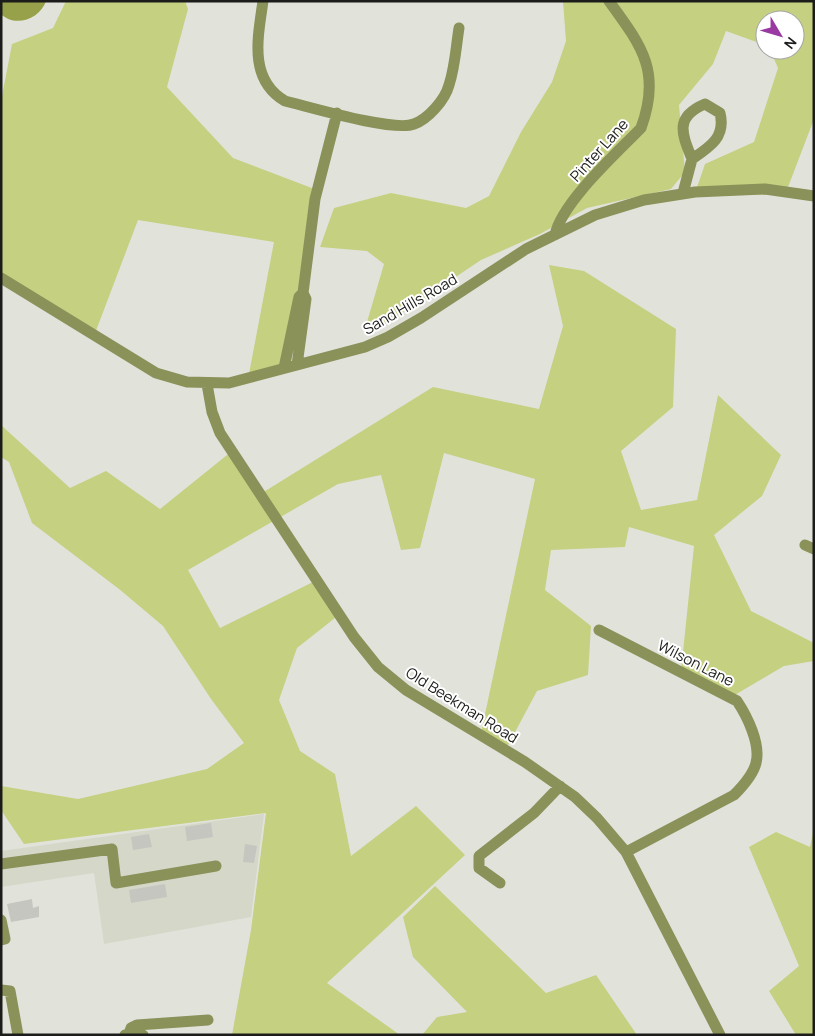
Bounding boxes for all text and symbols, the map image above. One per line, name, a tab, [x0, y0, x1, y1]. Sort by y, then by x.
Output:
north arrow	[755, 10, 805, 60]
text: N	[780, 33, 801, 53]
street label: Pinter Lane	[565, 114, 633, 186]
street label: Sand Hills Road	[359, 269, 461, 339]
street label: Wilson Lane	[654, 635, 738, 691]
street label: Old Beekman Road	[402, 662, 522, 748]

